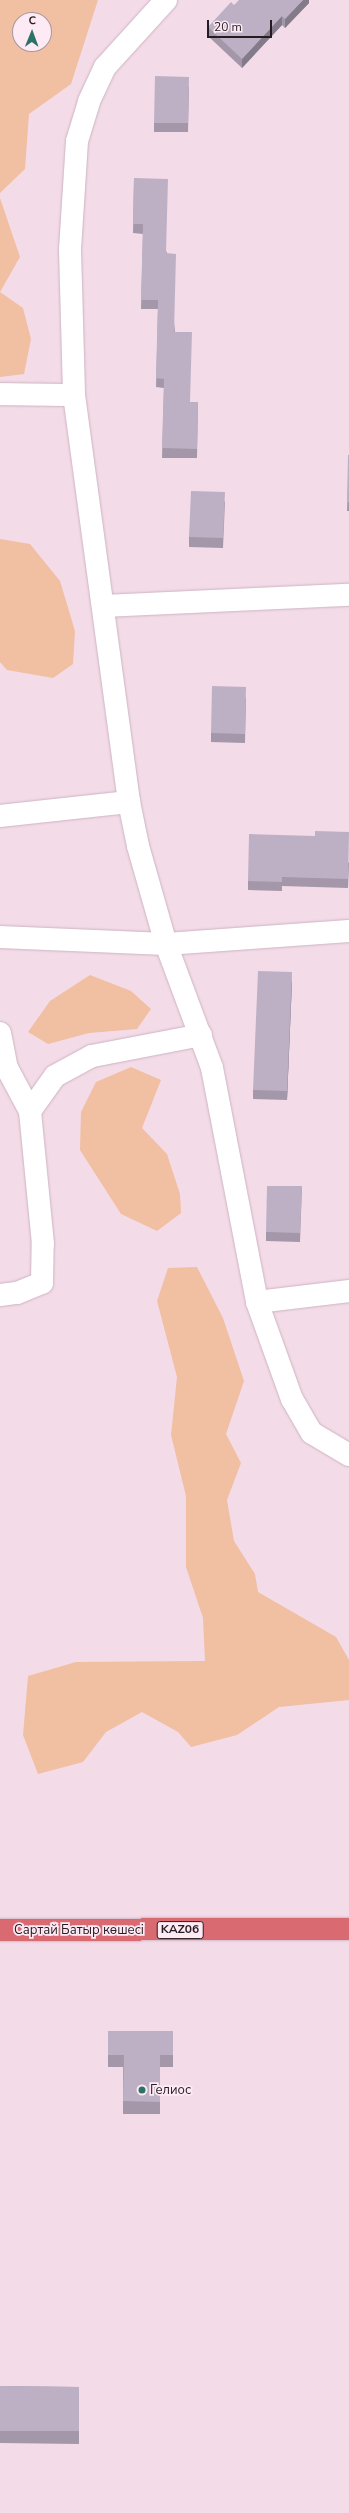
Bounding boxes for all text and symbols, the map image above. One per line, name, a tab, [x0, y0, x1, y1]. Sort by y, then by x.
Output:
north arrow	[12, 12, 52, 52]
scale bar	[209, 12, 274, 38]
text: С	[28, 13, 36, 28]
text: 20 m	[214, 19, 242, 35]
road number: KАZ06	[156, 1920, 204, 1940]
street label: Сартай Батыр көшесі	[14, 1922, 144, 1938]
place label: Гелиос	[150, 2082, 191, 2098]
marker: Гелиос	[137, 2085, 147, 2095]

